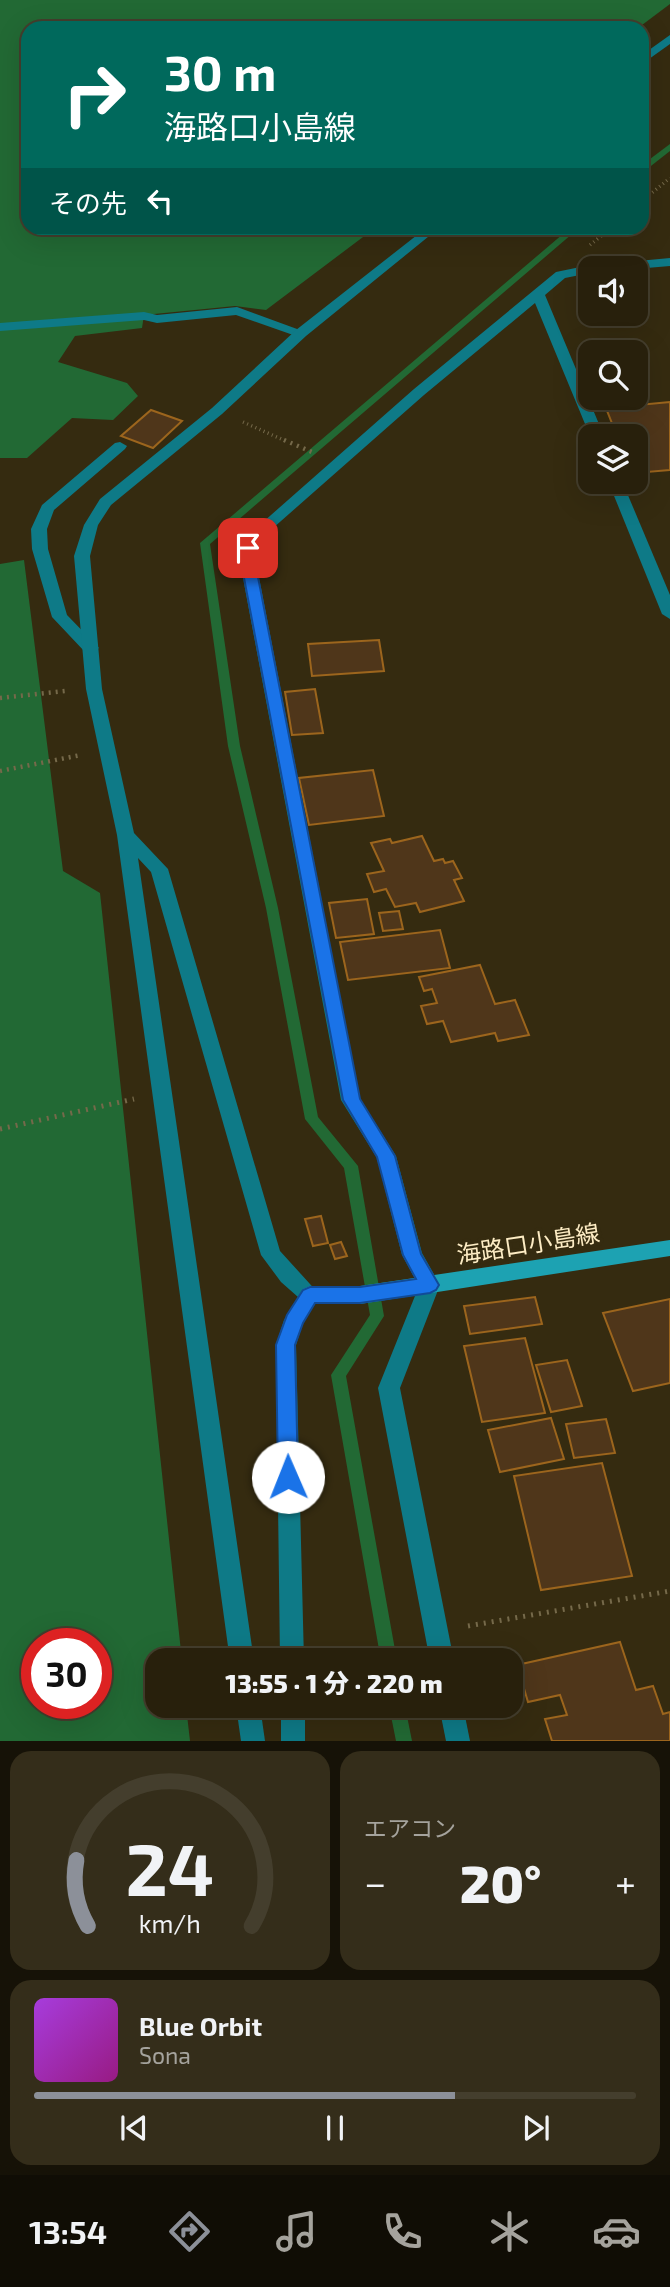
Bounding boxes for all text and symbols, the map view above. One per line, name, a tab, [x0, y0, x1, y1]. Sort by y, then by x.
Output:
text: 30 m	[164, 42, 276, 101]
icon: right	[49, 49, 140, 140]
text: 海路口小島線	[164, 107, 356, 145]
icon: left	[141, 182, 179, 220]
text: その先	[49, 187, 127, 218]
map controls	[578, 256, 648, 494]
button: sound	[578, 256, 648, 326]
button: search	[578, 340, 648, 410]
button: layers	[578, 424, 648, 494]
pin	[218, 518, 278, 578]
icon: arrive	[229, 529, 267, 567]
street label: 海路口小島線	[455, 1217, 601, 1269]
position arrow	[251, 1440, 325, 1514]
speed limit sign: 30	[21, 1628, 112, 1719]
text: 13:55 · 1 分 · 220 m	[225, 1667, 443, 1698]
text: エアコン	[364, 1814, 456, 1842]
text: 24	[126, 1824, 214, 1912]
text: 20°	[460, 1851, 541, 1913]
text: −	[364, 1859, 386, 1905]
text: +	[615, 1859, 636, 1905]
text: km/h	[139, 1908, 201, 1938]
text: Blue Orbit	[139, 2010, 262, 2041]
text: Sona	[139, 2041, 191, 2069]
icon: previous	[115, 2109, 153, 2147]
icon: pause	[316, 2109, 354, 2147]
icon: next	[517, 2109, 555, 2147]
icon: directions	[165, 2207, 214, 2256]
icon: music	[272, 2207, 321, 2256]
icon: phone	[378, 2207, 427, 2256]
icon: climate	[485, 2207, 534, 2256]
icon: car	[592, 2207, 641, 2256]
text: 13:54	[29, 2212, 107, 2250]

